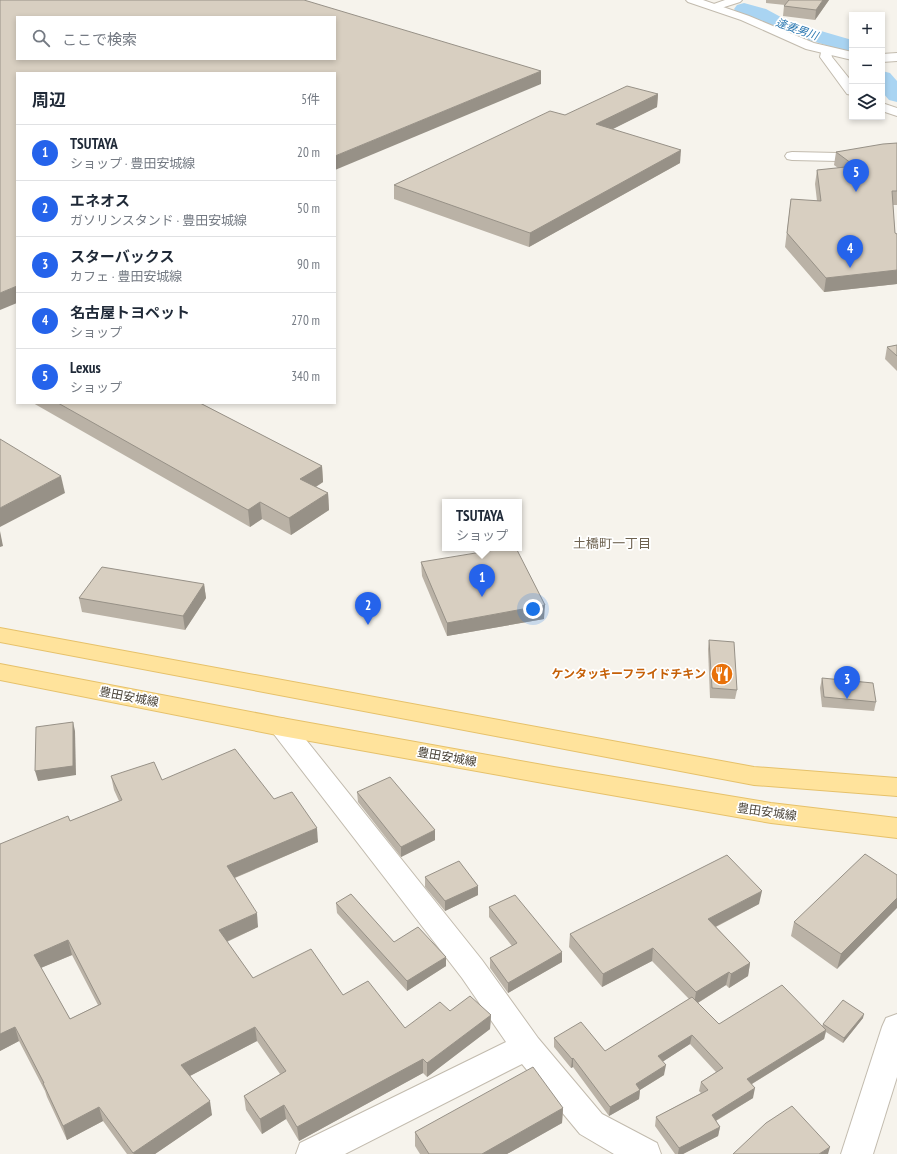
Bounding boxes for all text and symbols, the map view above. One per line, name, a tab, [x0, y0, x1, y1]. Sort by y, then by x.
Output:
map controls	[849, 12, 885, 120]
button: +	[849, 12, 885, 48]
water label: 逢妻男川	[774, 15, 821, 43]
search box	[16, 16, 336, 60]
icon: search	[30, 27, 52, 49]
text: ここで検索	[62, 30, 137, 49]
button: −	[849, 48, 885, 84]
button: layers	[849, 84, 885, 120]
text: 周辺	[32, 89, 66, 111]
text: 5件	[301, 91, 320, 108]
text: TSUTAYA	[70, 134, 118, 153]
text: 1	[42, 144, 48, 161]
text: 20 m	[297, 144, 320, 161]
text: ショップ · 豊田安城線	[70, 155, 195, 172]
pin: 5	[843, 159, 869, 192]
text: エネオス	[70, 191, 130, 210]
text: 2	[42, 200, 48, 217]
text: 50 m	[297, 200, 320, 217]
text: ガソリンスタンド · 豊田安城線	[70, 212, 247, 229]
pin: 4	[837, 235, 863, 268]
text: スターバックス	[70, 247, 174, 266]
text: 3	[42, 256, 48, 273]
text: 90 m	[297, 256, 320, 273]
text: カフェ · 豊田安城線	[70, 268, 182, 285]
text: 名古屋トヨペット	[70, 303, 190, 322]
text: 4	[42, 312, 48, 329]
text: 270 m	[291, 312, 320, 329]
text: ショップ	[70, 324, 122, 341]
text: Lexus	[70, 358, 101, 377]
text: 5	[42, 368, 48, 385]
text: 340 m	[291, 368, 320, 385]
text: ショップ	[70, 379, 122, 396]
popup	[442, 499, 522, 551]
text: TSUTAYA	[456, 506, 504, 525]
text: ショップ	[456, 527, 508, 544]
district label: 土橋町一丁目	[573, 535, 651, 552]
pin: 1	[469, 564, 495, 597]
pin: 2	[355, 592, 381, 625]
your location	[523, 599, 543, 619]
restaurant icon: ケンタッキーフライドチキン	[709, 661, 735, 687]
place label: ケンタッキーフライドチキン	[551, 666, 706, 681]
pin: 3	[834, 666, 860, 699]
street label: 豊田安城線	[98, 683, 160, 710]
street label: 豊田安城線	[416, 744, 478, 769]
street label: 豊田安城線	[736, 800, 798, 823]

